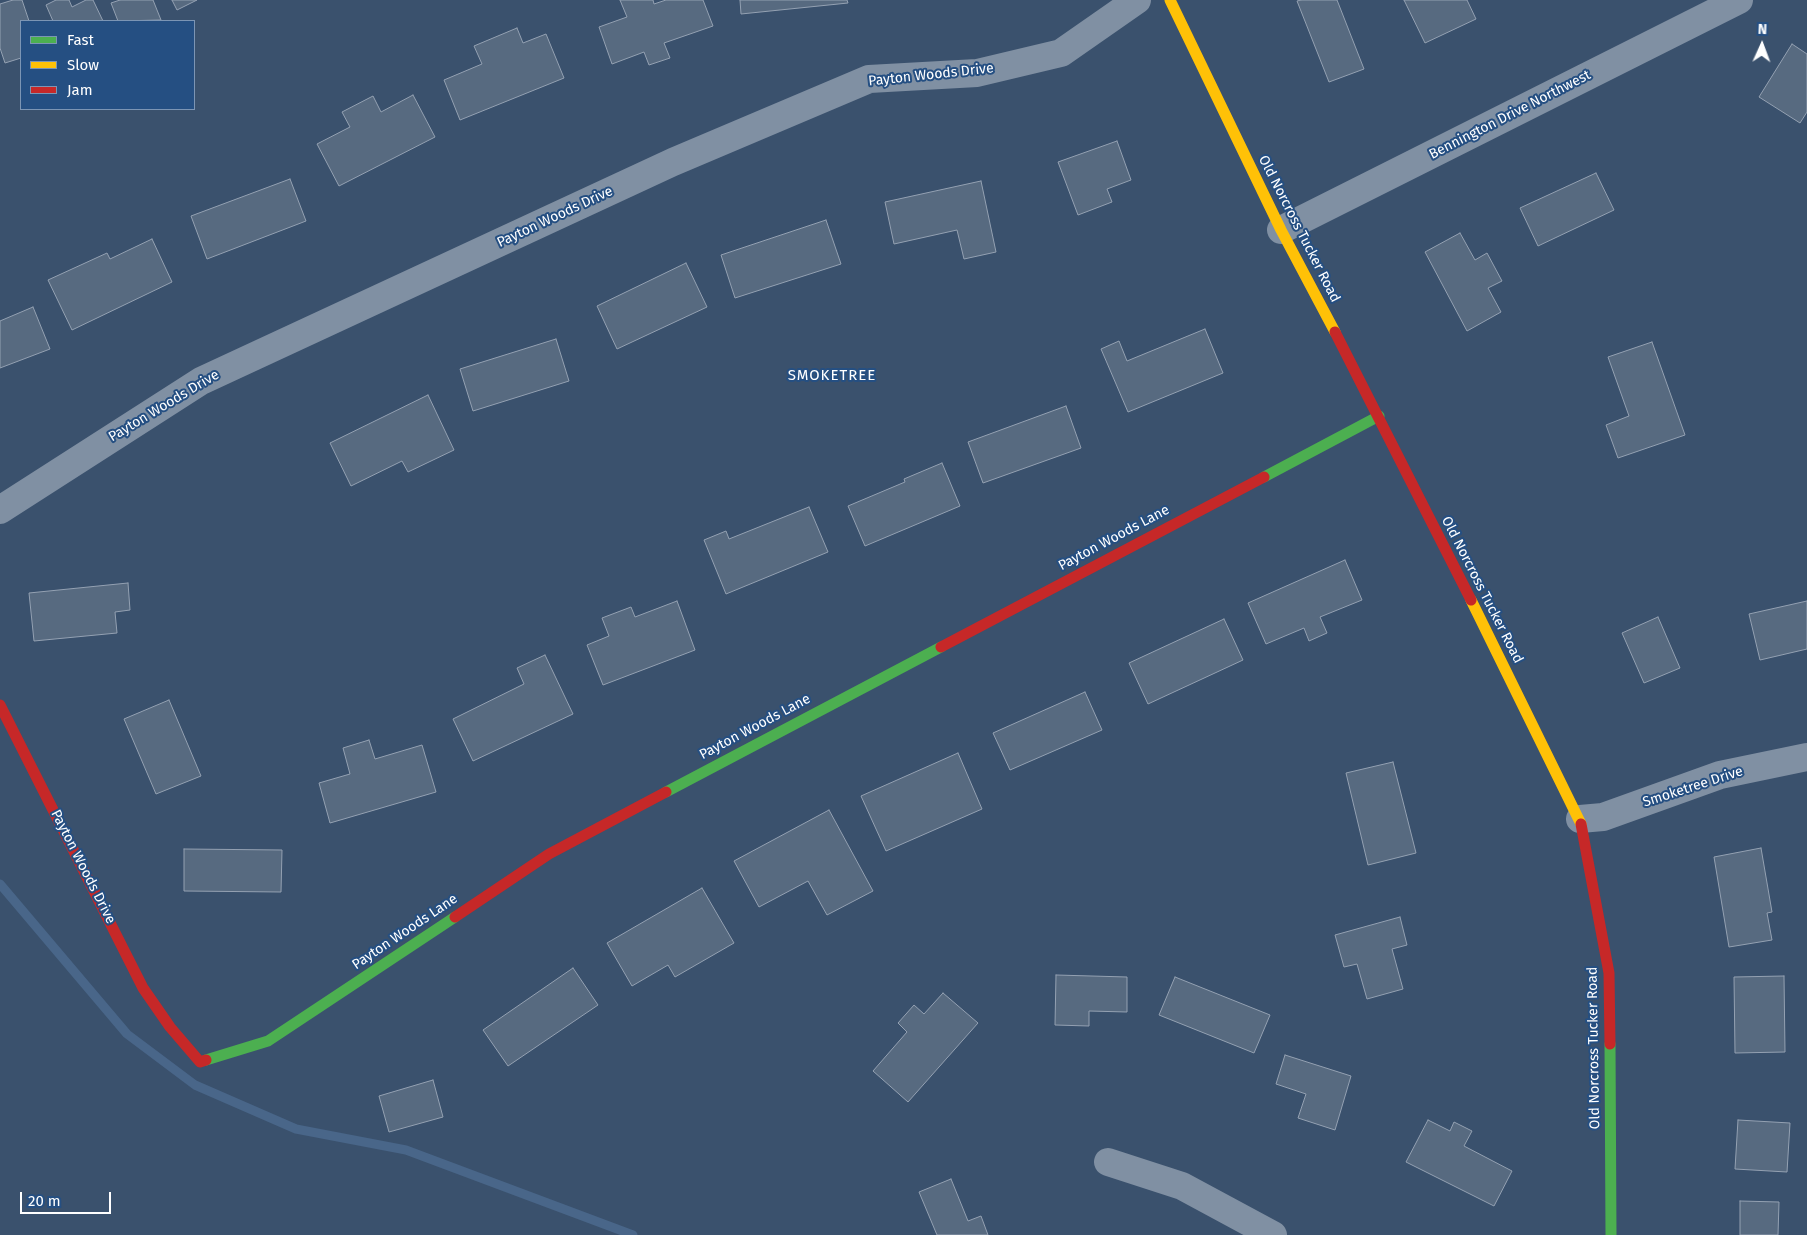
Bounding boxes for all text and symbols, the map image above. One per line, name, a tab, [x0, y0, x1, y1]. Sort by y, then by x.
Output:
legend	[20, 20, 195, 110]
north arrow	[1737, 20, 1787, 70]
text: N	[1758, 21, 1767, 38]
text: Fast	[67, 31, 94, 49]
text: Slow	[67, 56, 99, 74]
street label: Payton Woods Drive	[868, 60, 994, 90]
street label: Bennington Drive Northwest	[1426, 67, 1594, 163]
text: Jam	[67, 81, 93, 99]
street label: Old Norcross Tucker Road	[1255, 153, 1343, 305]
street label: Payton Woods Drive	[494, 183, 616, 251]
street label: Payton Woods Drive	[106, 366, 222, 446]
district label: SMOKETREE	[787, 367, 877, 385]
street label: Payton Woods Lane	[1056, 502, 1172, 574]
street label: Old Norcross Tucker Road	[1438, 514, 1526, 666]
street label: Payton Woods Lane	[697, 691, 813, 763]
street label: Smoketree Drive	[1641, 763, 1745, 811]
street label: Payton Woods Drive	[47, 807, 119, 927]
street label: Payton Woods Lane	[349, 891, 461, 973]
street label: Old Norcross Tucker Road	[1584, 967, 1604, 1129]
scale bar	[22, 1182, 114, 1214]
text: 20 m	[28, 1192, 61, 1210]

